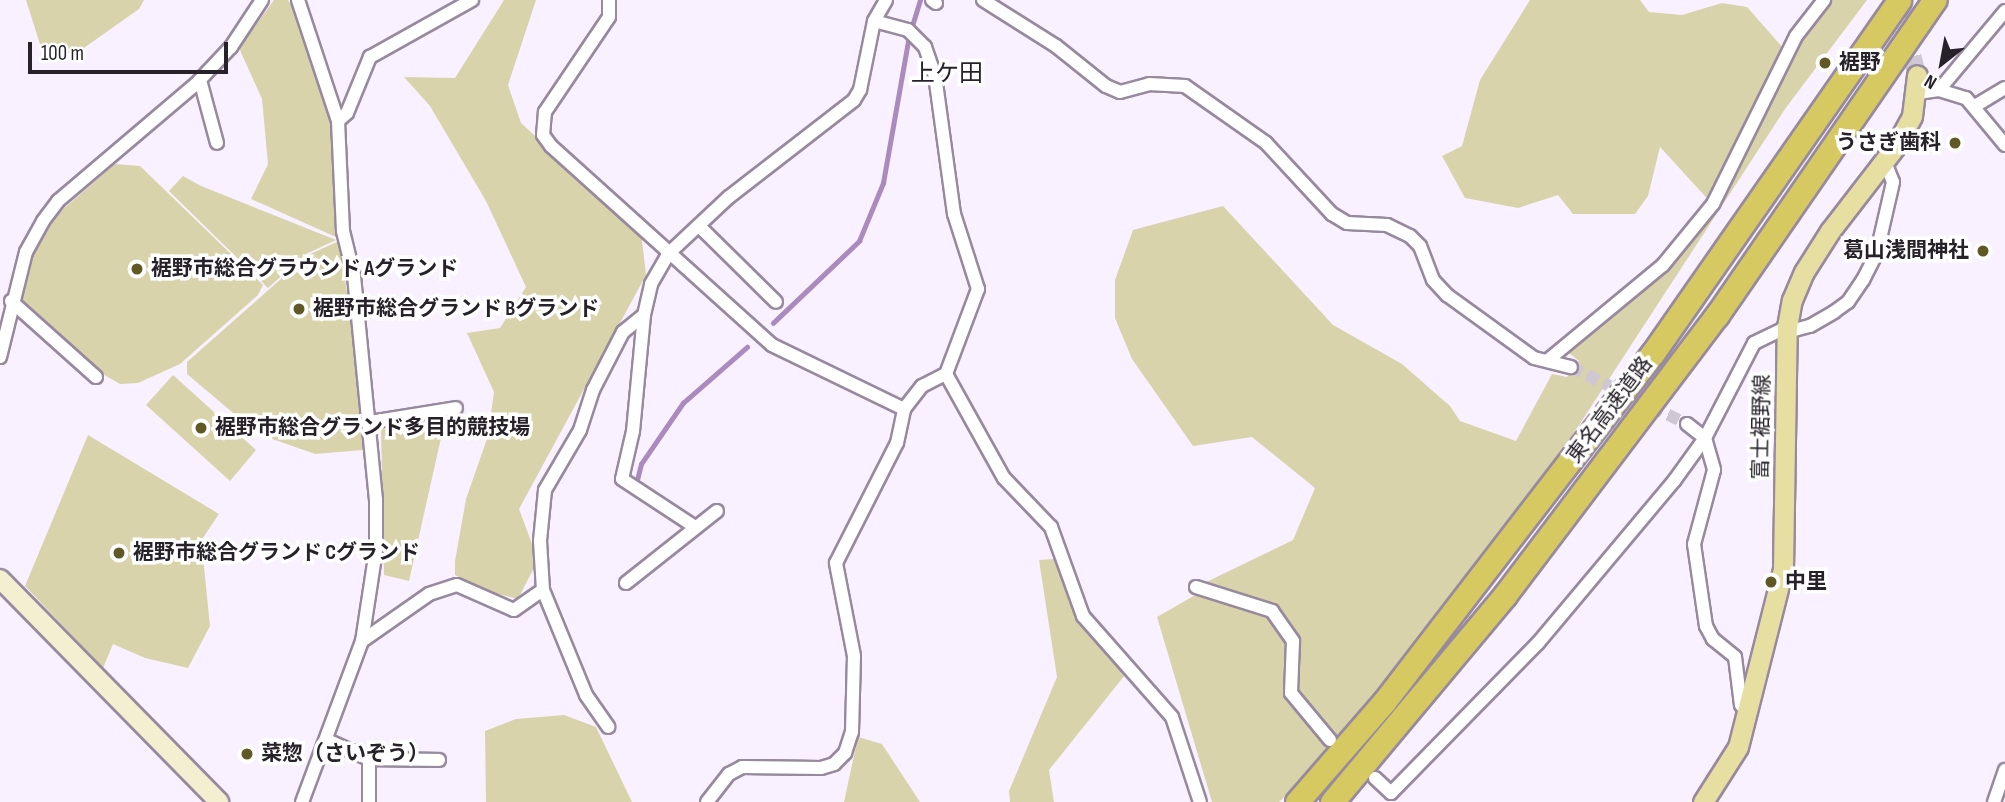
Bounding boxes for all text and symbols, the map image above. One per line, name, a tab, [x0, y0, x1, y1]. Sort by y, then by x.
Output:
scale bar	[32, 28, 231, 72]
north arrow	[1907, 28, 1977, 98]
text: 100 m	[41, 41, 84, 66]
place label: 裾野	[1839, 50, 1881, 76]
marker: 裾野	[1817, 55, 1833, 71]
district label: 上ケ田	[911, 60, 983, 88]
text: N	[1921, 69, 1941, 94]
place label: うさぎ歯科	[1836, 130, 1941, 156]
marker: うさぎ歯科	[1947, 135, 1963, 151]
place label: 葛山浅間神社	[1843, 238, 1969, 264]
marker: 葛山浅間神社	[1975, 243, 1991, 259]
place label: 裾野市総合グラウンド Aグランド	[151, 256, 458, 282]
marker: 裾野市総合グラウンド Aグランド	[129, 261, 145, 277]
place label: 裾野市総合グランド Bグランド	[313, 296, 599, 322]
marker: 裾野市総合グランド Bグランド	[291, 301, 307, 317]
street label: 東名高速道路	[1562, 352, 1658, 468]
street label: 富士裾野線	[1748, 374, 1776, 480]
place label: 裾野市総合グランド多目的競技場	[215, 415, 530, 441]
marker: 裾野市総合グランド多目的競技場	[193, 420, 209, 436]
place label: 裾野市総合グランド Cグランド	[133, 540, 420, 566]
marker: 裾野市総合グランド Cグランド	[111, 545, 127, 561]
place label: 中里	[1785, 569, 1827, 595]
marker: 中里	[1763, 574, 1779, 590]
place label: 菜惣（さいぞう）	[261, 741, 429, 767]
marker: 菜惣（さいぞう）	[239, 746, 255, 762]

